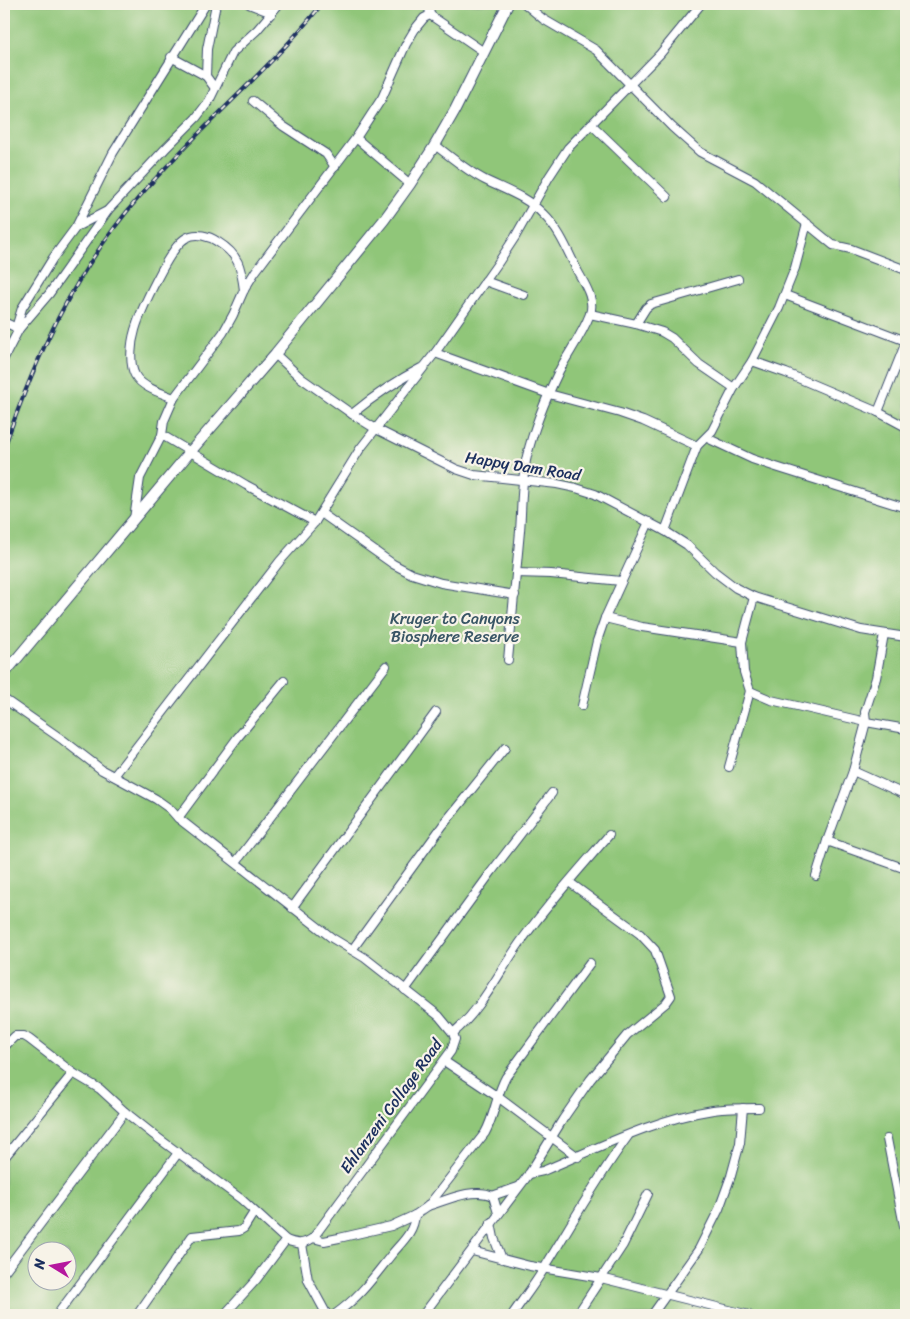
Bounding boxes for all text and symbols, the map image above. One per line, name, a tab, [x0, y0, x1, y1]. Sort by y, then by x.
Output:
street label: Happy Dam Road	[463, 443, 584, 490]
park label: Kruger to Canyons Biosphere Reserve	[390, 604, 521, 651]
street label: Ehlanzeni Collage Road	[332, 1031, 451, 1180]
north arrow	[28, 1242, 78, 1292]
text: N	[26, 1257, 53, 1272]

